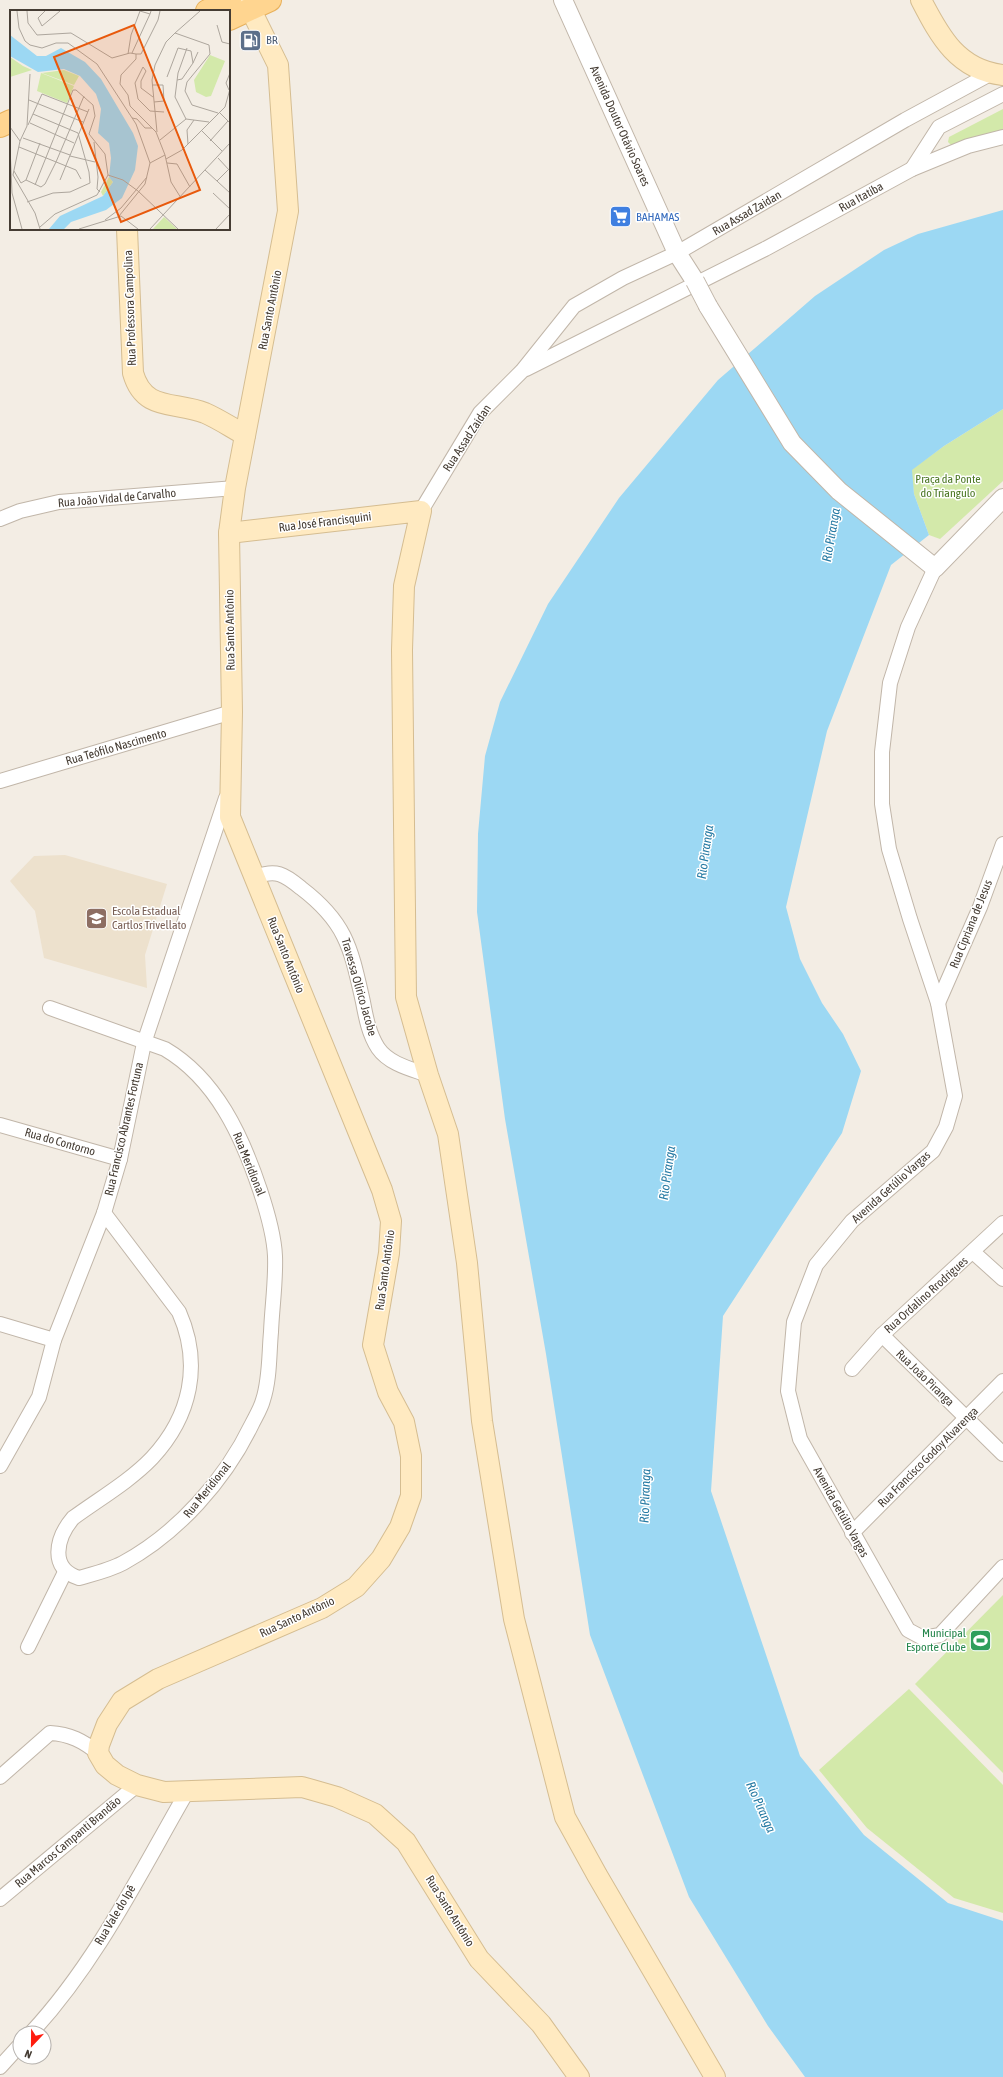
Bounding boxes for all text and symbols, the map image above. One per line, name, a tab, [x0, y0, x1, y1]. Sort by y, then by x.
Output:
inset map	[10, 10, 230, 230]
fuel station icon: BR	[237, 27, 263, 53]
place label: BR	[266, 33, 278, 47]
street label: Avenida Doutor Otávio Soares	[587, 64, 653, 188]
street label: Rua Itatiba	[836, 179, 886, 215]
street label: Rua Assad Zaidan	[710, 188, 784, 238]
supermarket icon: BAHAMAS	[608, 204, 634, 230]
place label: BAHAMAS	[636, 210, 679, 224]
street label: Rua Professora Campolina	[121, 250, 139, 366]
street label: Rua Santo Antônio	[255, 269, 285, 351]
street label: Rua Assad Zaidan	[440, 402, 494, 474]
park label: Praça da Ponte do Triangulo	[915, 472, 981, 500]
street label: Rua João Vidal de Carvalho	[57, 486, 177, 510]
water label: Rio Piranga	[819, 507, 843, 563]
street label: Rua José Francisquini	[278, 509, 372, 535]
street label: Rua Santo Antônio	[222, 589, 238, 671]
street label: Rua Teófilo Nascimento	[64, 726, 168, 768]
water label: Rio Piranga	[694, 824, 716, 880]
street label: Rua Cipriana de Jesus	[947, 878, 995, 970]
place label: Escola Estadual Cartlos Trivellato	[112, 904, 187, 932]
school or university icon: Escola Estadual Cartlos Trivellato	[83, 905, 109, 931]
street label: Rua Santo Antônio	[264, 915, 308, 995]
street label: Travessa Olírico Jacobe	[338, 937, 380, 1037]
street label: Rua Francisco Abrantes Fortuna	[102, 1061, 146, 1197]
street label: Rua do Contorno	[23, 1125, 97, 1159]
street label: Rua Meridional	[230, 1130, 268, 1199]
water label: Rio Piranga	[656, 1145, 678, 1201]
street label: Avenida Getúlio Vargas	[849, 1148, 933, 1226]
street label: Rua Santo Antônio	[372, 1229, 398, 1311]
street label: Rua Ordalino Rrodrigues	[881, 1254, 971, 1336]
street label: Rua João Piranga	[893, 1347, 957, 1409]
street label: Rua Francisco Godoy Alvarenga	[875, 1404, 981, 1510]
street label: Rua Meridional	[180, 1459, 234, 1521]
street label: Avenida Getúlio Vargas	[810, 1464, 872, 1560]
water label: Rio Piranga	[637, 1469, 653, 1523]
street label: Rua Santo Antônio	[257, 1593, 337, 1640]
place label: Municipal Esporte Clube	[906, 1626, 967, 1654]
sports icon: Municipal Esporte Clube	[968, 1627, 994, 1653]
water label: Rio Piranga	[743, 1779, 779, 1835]
street label: Rua Marcos Campanti Brandão	[12, 1793, 124, 1890]
street label: Rua Santo Antônio	[423, 1873, 478, 1949]
street label: Rua Vale do Ipê	[92, 1882, 138, 1948]
north arrow	[12, 2025, 52, 2065]
text: N	[23, 2047, 34, 2061]

